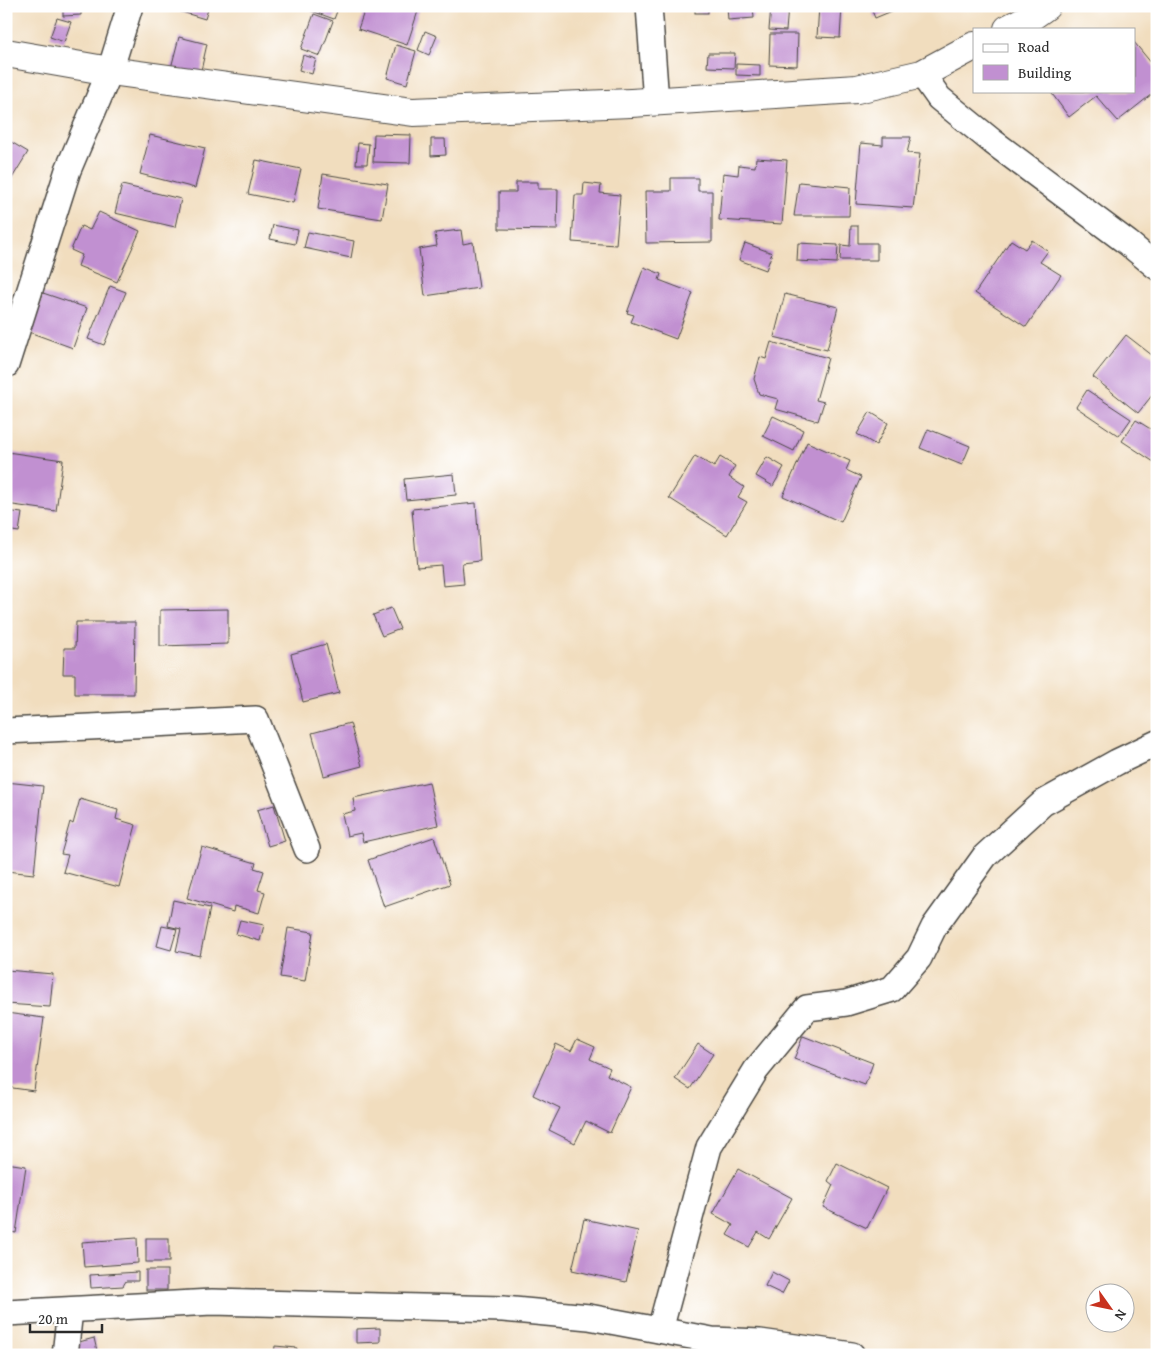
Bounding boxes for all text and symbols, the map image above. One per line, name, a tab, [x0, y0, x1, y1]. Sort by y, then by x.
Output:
legend	[973, 28, 1136, 92]
text: Road	[1018, 36, 1049, 57]
text: Building	[1018, 62, 1072, 83]
north arrow	[1086, 1284, 1136, 1334]
scale bar	[30, 1301, 102, 1333]
text: N	[1110, 1306, 1132, 1325]
text: 20 m	[38, 1308, 69, 1329]

